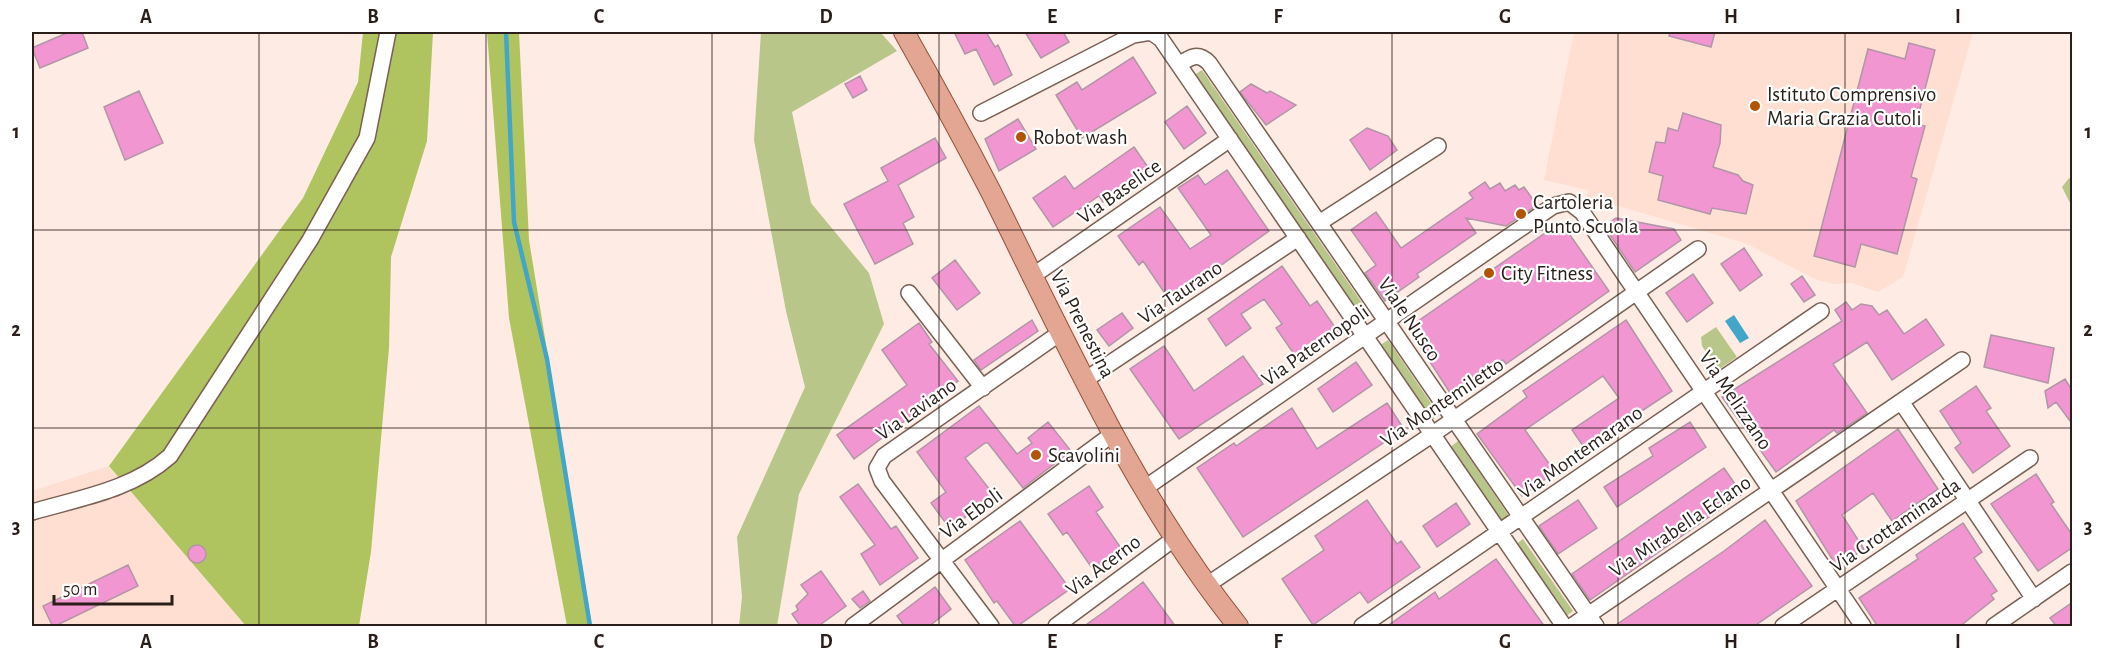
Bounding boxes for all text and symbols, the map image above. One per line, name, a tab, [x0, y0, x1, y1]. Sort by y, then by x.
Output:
text: A	[140, 7, 152, 27]
text: B	[367, 7, 379, 27]
text: C	[594, 7, 605, 27]
text: D	[819, 7, 833, 27]
text: E	[1047, 7, 1057, 27]
text: F	[1273, 7, 1283, 27]
text: G	[1499, 7, 1511, 27]
text: H	[1724, 7, 1738, 27]
text: I	[1955, 7, 1961, 27]
place label: Istituto Comprensivo Maria Grazia Cutoli	[1767, 84, 1936, 129]
marker: Istituto Comprensivo Maria Grazia Cutoli	[1748, 99, 1762, 113]
text: 1	[12, 122, 20, 142]
text: 1	[2084, 122, 2092, 142]
place label: Robot wash	[1033, 127, 1128, 148]
marker: Robot wash	[1014, 130, 1028, 144]
street label: Via Baselice	[1074, 155, 1165, 228]
place label: Cartoleria Punto Scuola	[1533, 192, 1639, 237]
marker: Cartoleria Punto Scuola	[1514, 207, 1528, 221]
street label: Via Taurano	[1134, 257, 1226, 328]
place label: City Fitness	[1501, 263, 1593, 284]
marker: City Fitness	[1482, 266, 1496, 280]
street label: Via Prenestina	[1046, 267, 1119, 382]
street label: Viale Nusco	[1374, 274, 1445, 365]
street label: Via Paternopoli	[1258, 301, 1373, 390]
text: 2	[11, 320, 21, 340]
text: 2	[2083, 320, 2093, 340]
street label: Via Melizzano	[1695, 347, 1776, 453]
street label: Via Montemiletto	[1377, 354, 1508, 451]
street label: Via Laviano	[872, 374, 960, 445]
street label: Via Montemarano	[1514, 402, 1646, 503]
place label: Scavolini	[1048, 445, 1120, 466]
marker: Scavolini	[1029, 448, 1043, 462]
street label: Via Mirabella Eclano	[1606, 471, 1755, 581]
street label: Via Grottaminarda	[1826, 474, 1964, 577]
street label: Via Eboli	[936, 484, 1006, 543]
text: 3	[12, 517, 20, 537]
text: 3	[2084, 517, 2092, 537]
street label: Via Acerno	[1062, 531, 1145, 600]
scale bar	[54, 568, 172, 606]
text: 50 m	[63, 581, 97, 599]
text: A	[140, 632, 152, 652]
text: B	[367, 632, 379, 652]
text: C	[594, 632, 605, 652]
text: D	[819, 632, 833, 652]
text: E	[1047, 632, 1057, 652]
text: F	[1273, 632, 1283, 652]
text: G	[1499, 632, 1511, 652]
text: H	[1724, 632, 1738, 652]
text: I	[1955, 632, 1961, 652]

